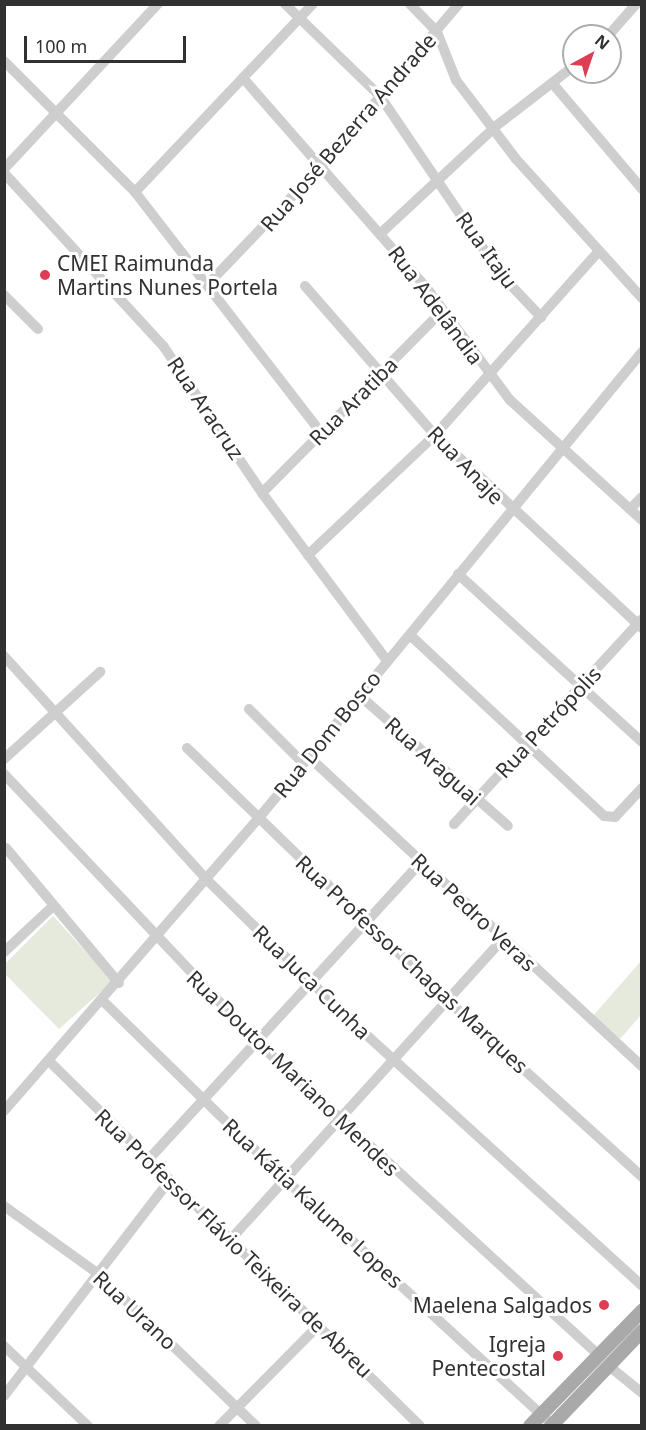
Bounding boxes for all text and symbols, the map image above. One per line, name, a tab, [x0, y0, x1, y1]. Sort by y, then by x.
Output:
scale bar	[27, 24, 189, 62]
north arrow	[562, 24, 622, 84]
street label: Rua José Bezerra Andrade	[255, 28, 441, 236]
text: N	[590, 29, 614, 54]
text: 100 m	[35, 34, 87, 58]
street label: Rua Itaju	[451, 207, 523, 293]
street label: Rua Adelândia	[383, 241, 489, 369]
place label: CMEI Raimunda Martins Nunes Portela	[57, 250, 278, 300]
marker: CMEI Raimunda Martins Nunes Portela	[38, 268, 52, 282]
street label: Rua Aracruz	[162, 352, 250, 464]
street label: Rua Aratiba	[304, 352, 402, 450]
street label: Rua Anaje	[423, 421, 509, 509]
street label: Rua Petrópolis	[490, 661, 606, 783]
street label: Rua Dom Bosco	[268, 666, 386, 802]
street label: Rua Araguai	[380, 712, 486, 810]
street label: Rua Pedro Veras	[406, 848, 542, 976]
street label: Rua Professor Chagas Marques	[291, 850, 533, 1078]
street label: Rua Juca Cunha	[248, 920, 376, 1044]
street label: Rua Doutor Mariano Mendes	[182, 965, 404, 1181]
street label: Rua Professor Flávio Teixeira de Abreu	[90, 1103, 378, 1383]
street label: Rua Kátia Kalume Lopes	[218, 1113, 408, 1293]
street label: Rua Urano	[88, 1265, 182, 1355]
place label: Maelena Salgados	[413, 1292, 592, 1318]
marker: Maelena Salgados	[597, 1298, 611, 1312]
place label: Igreja Pentecostal	[431, 1331, 546, 1381]
marker: Igreja Pentecostal	[551, 1349, 565, 1363]

